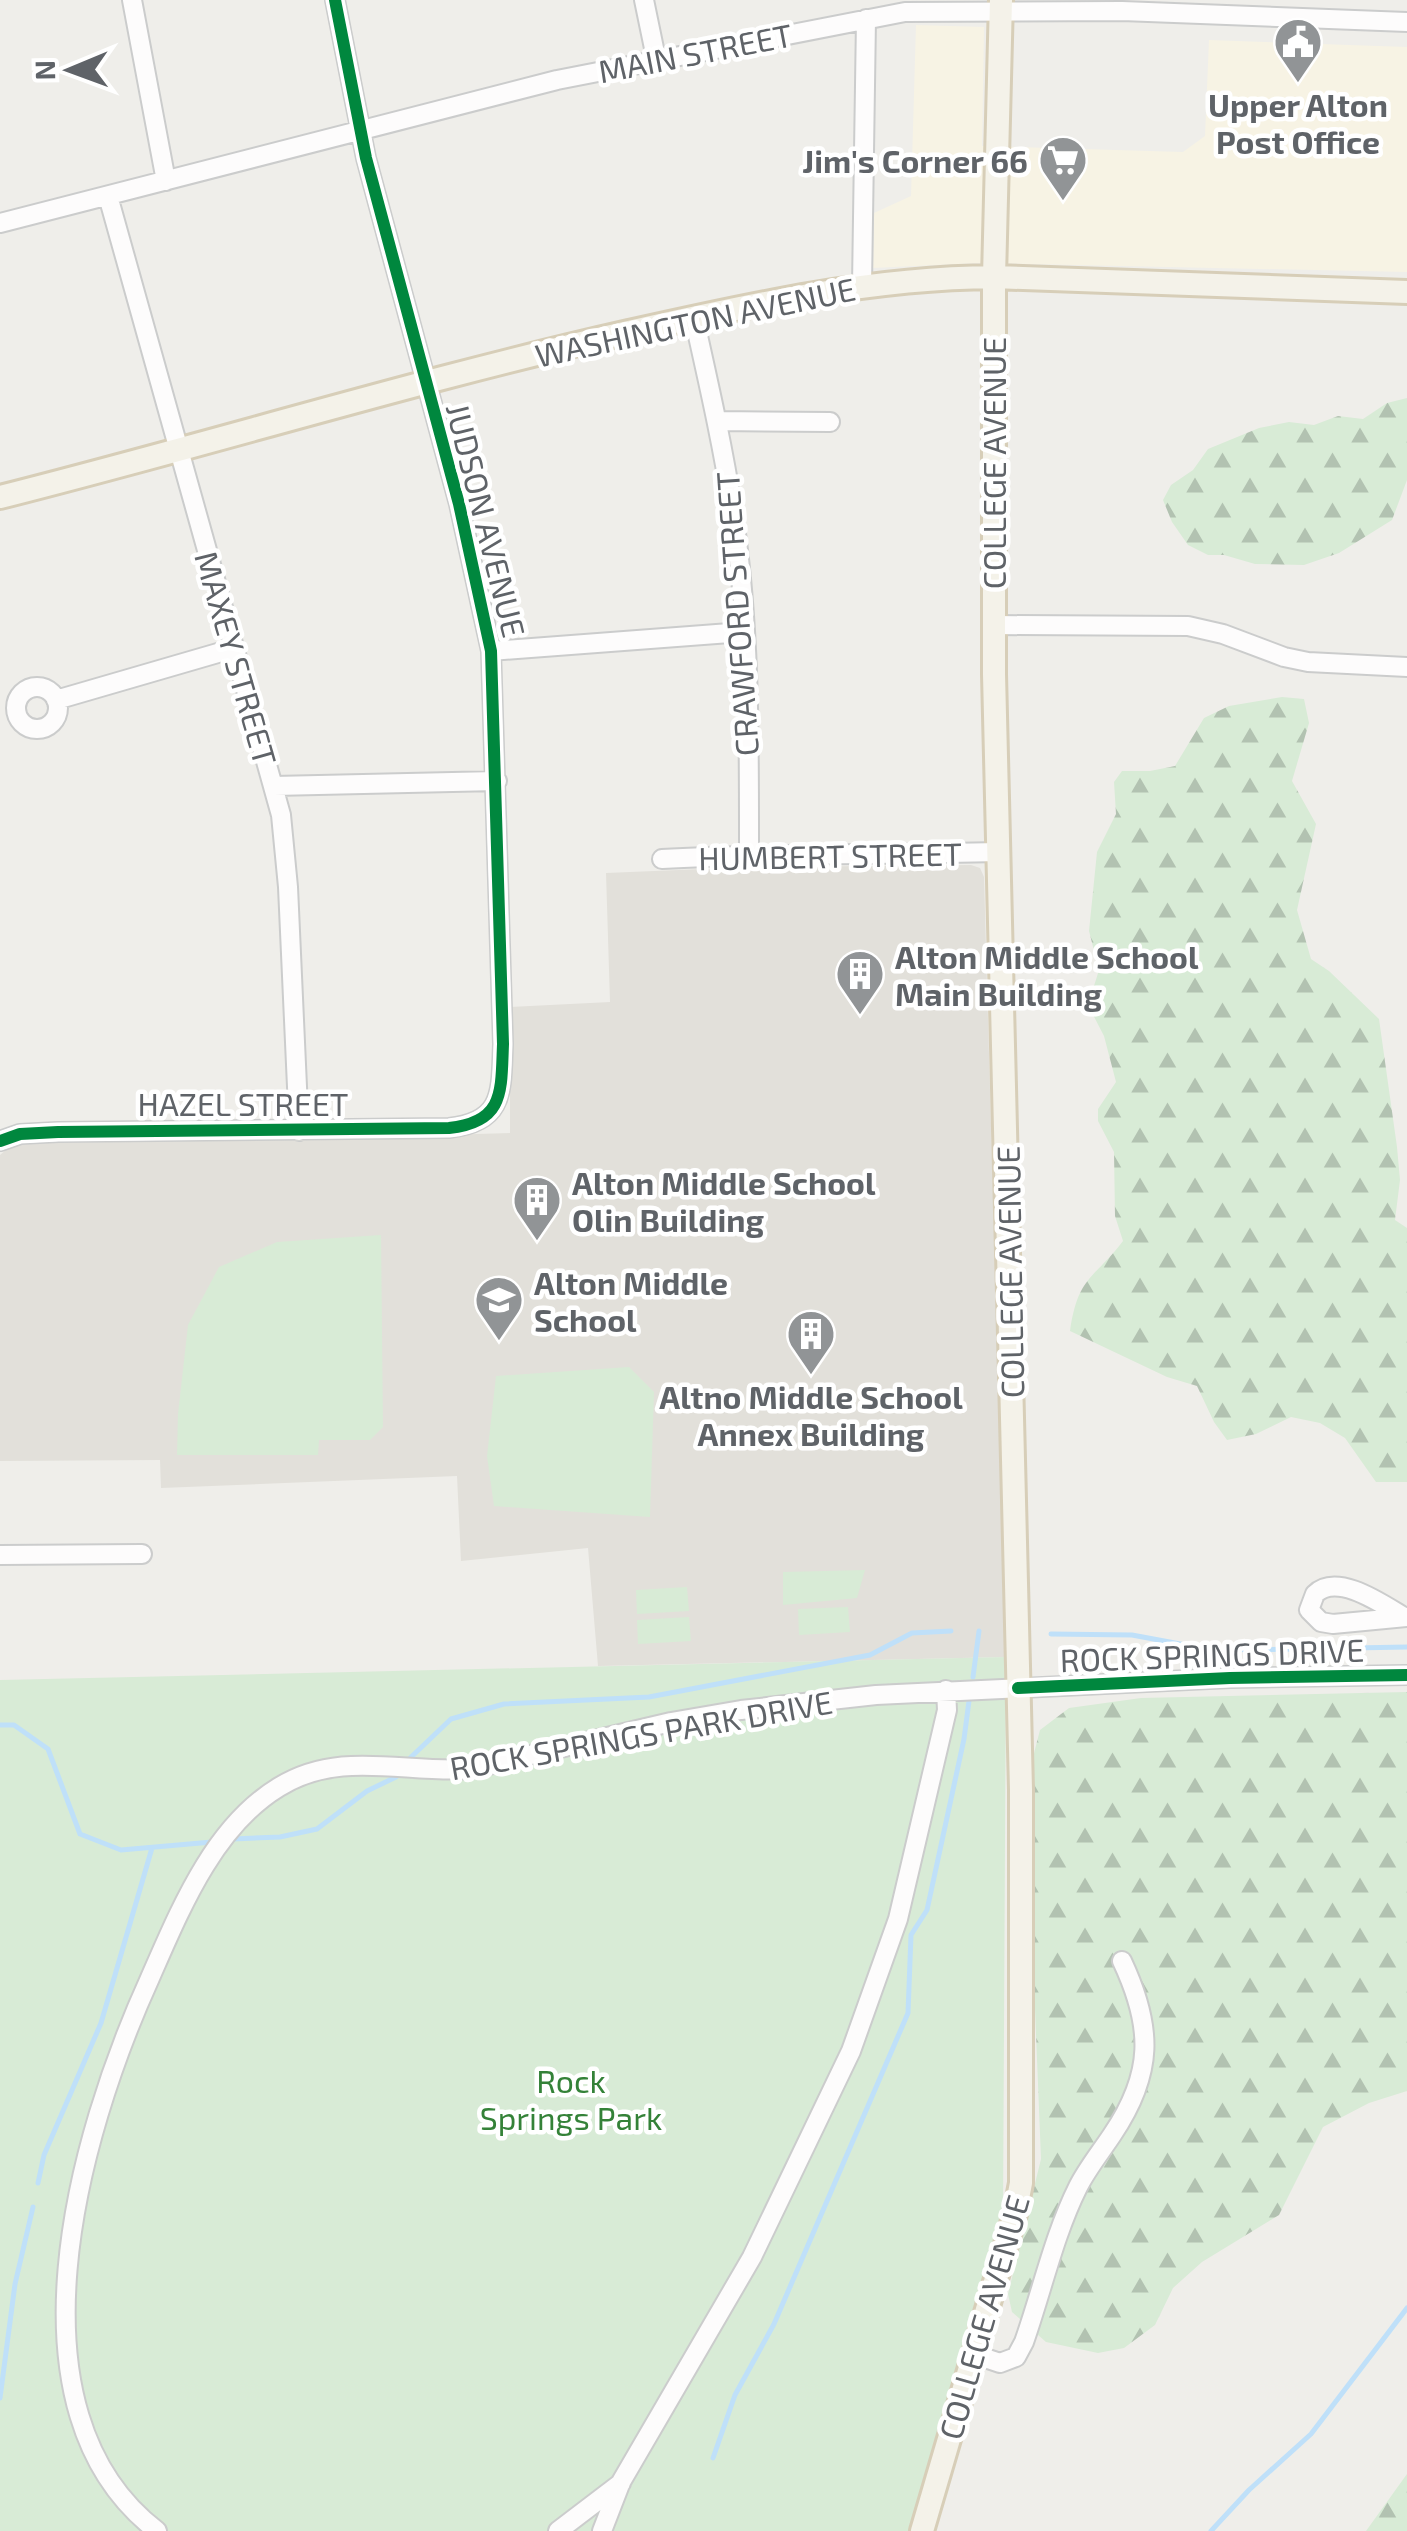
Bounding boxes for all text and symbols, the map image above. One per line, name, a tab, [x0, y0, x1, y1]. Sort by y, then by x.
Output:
street label: MAIN STREET	[595, 15, 795, 89]
public building icon: Upper Alton Post Office	[1272, 16, 1324, 84]
north arrow	[20, 20, 120, 120]
text: N	[27, 60, 61, 81]
place label: Upper Alton Post Office	[1208, 85, 1388, 160]
supermarket icon: Jim's Corner 66	[1037, 134, 1089, 202]
place label: Jim's Corner 66	[802, 141, 1028, 179]
street label: WASHINGTON AVENUE	[531, 268, 859, 374]
street label: COLLEGE AVENUE	[974, 337, 1012, 589]
street label: JUDSON AVENUE	[440, 399, 534, 641]
street label: CRAWFORD STREET	[707, 471, 765, 757]
street label: MAXEY STREET	[188, 547, 286, 769]
street label: HUMBERT STREET	[698, 834, 962, 876]
place label: Alton Middle School Main Building	[895, 937, 1199, 1012]
building icon: Alton Middle School Main Building	[834, 948, 886, 1016]
street label: HAZEL STREET	[138, 1084, 348, 1122]
street label: COLLEGE AVENUE	[988, 1146, 1030, 1398]
place label: Alton Middle School Olin Building	[572, 1163, 876, 1238]
building icon: Alton Middle School Olin Building	[511, 1174, 563, 1242]
place label: Alton Middle School	[534, 1263, 728, 1338]
school or university icon: Alton Middle School	[473, 1274, 525, 1342]
building icon: Altno Middle School Annex Building	[785, 1308, 837, 1376]
place label: Altno Middle School Annex Building	[659, 1377, 963, 1452]
street label: ROCK SPRINGS DRIVE	[1059, 1630, 1365, 1678]
street label: ROCK SPRINGS PARK DRIVE	[447, 1682, 835, 1786]
park label: Rock Springs Park	[480, 2061, 662, 2136]
street label: COLLEGE AVENUE	[930, 2191, 1036, 2443]

